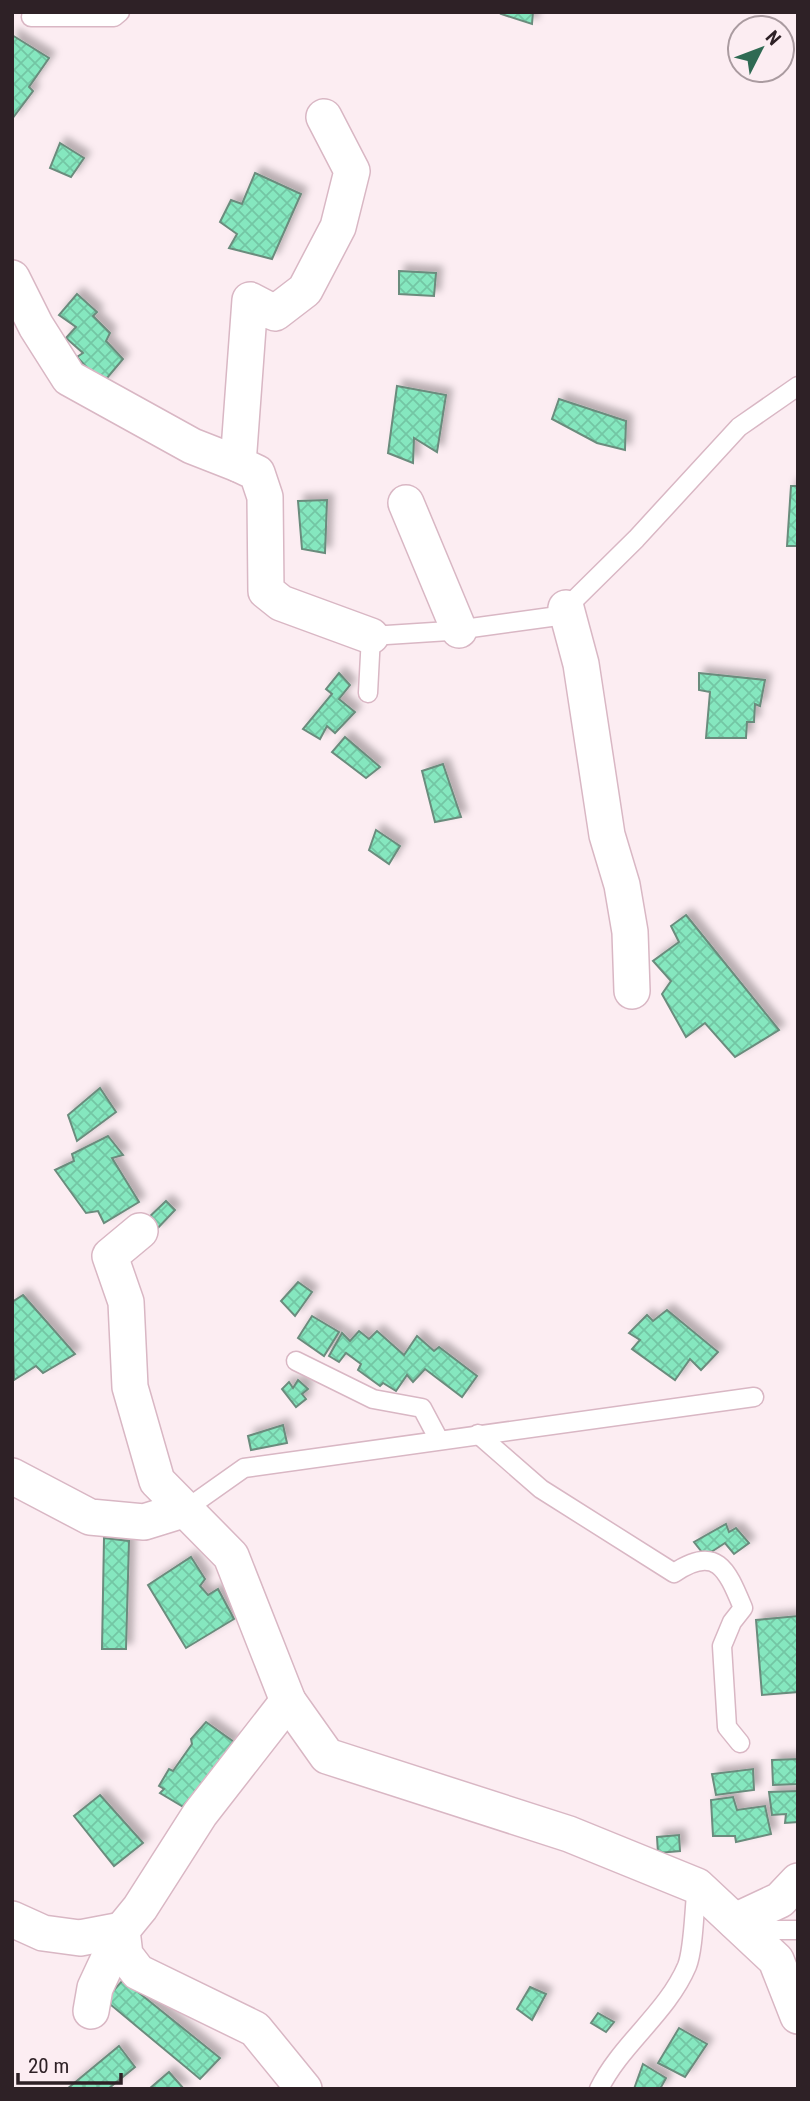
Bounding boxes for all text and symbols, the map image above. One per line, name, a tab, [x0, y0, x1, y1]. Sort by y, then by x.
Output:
north arrow	[726, 14, 796, 84]
text: N	[761, 26, 786, 50]
scale bar	[18, 2042, 121, 2086]
text: 20 m	[28, 2054, 69, 2078]

